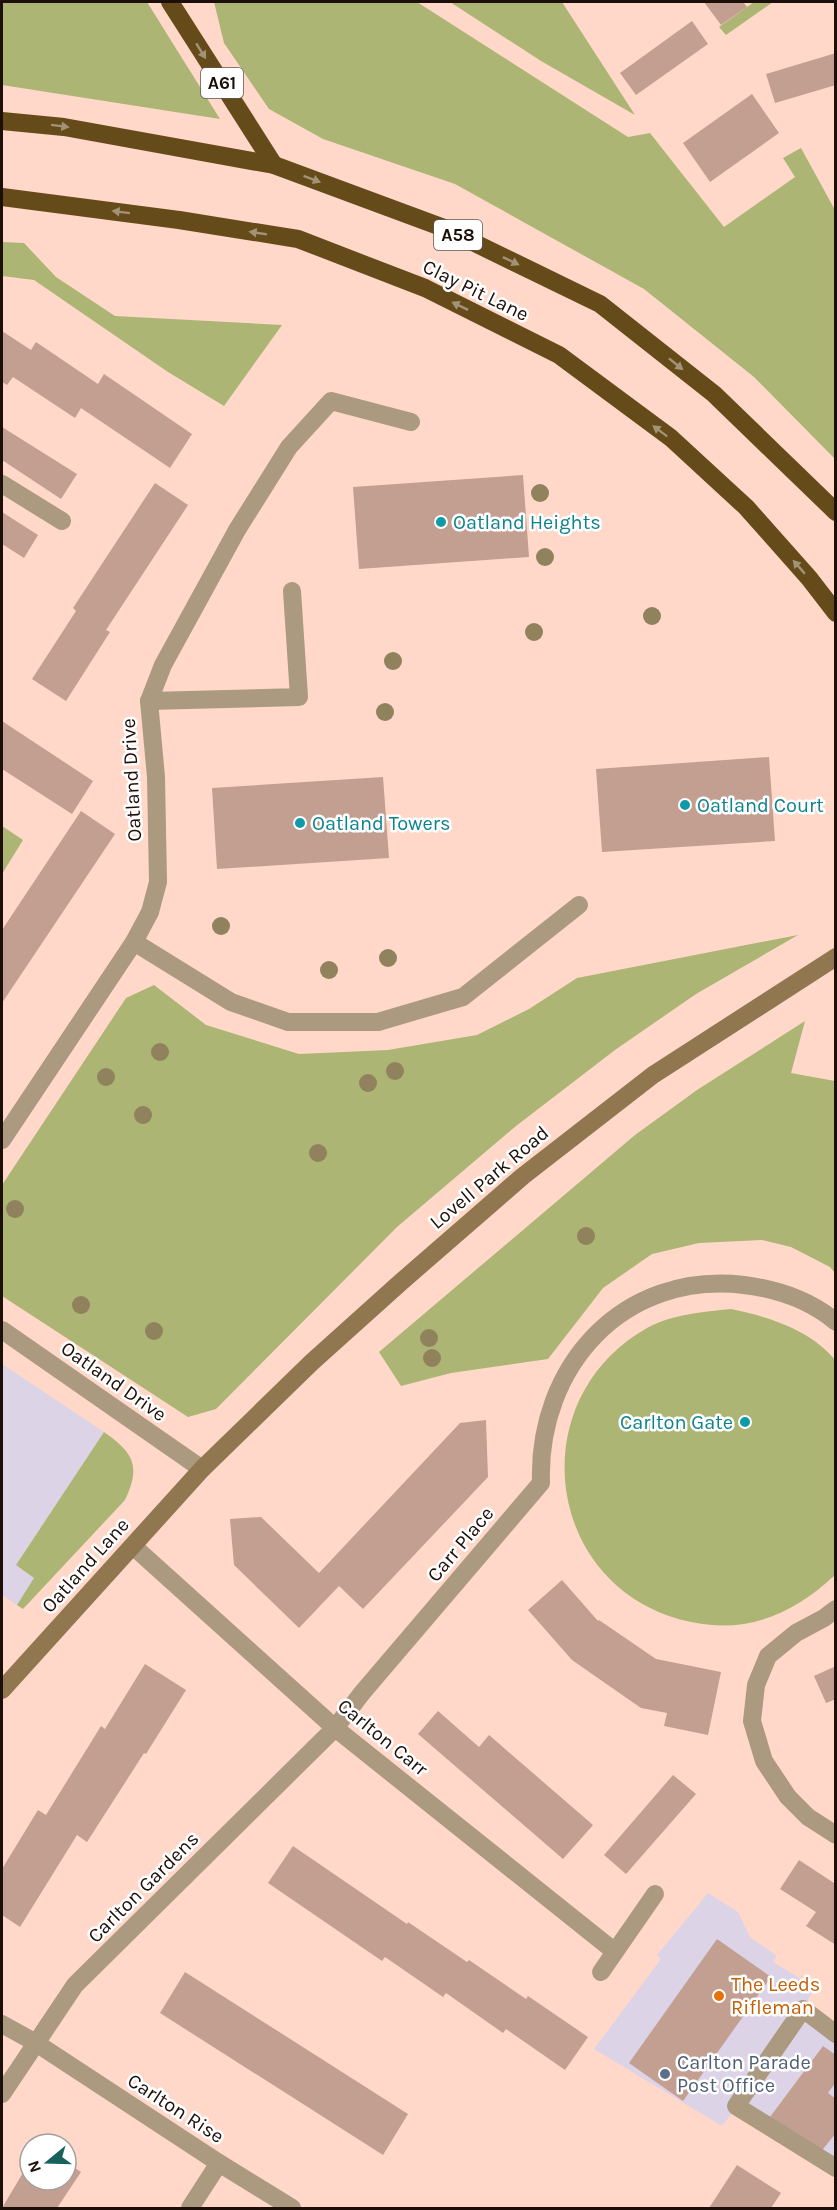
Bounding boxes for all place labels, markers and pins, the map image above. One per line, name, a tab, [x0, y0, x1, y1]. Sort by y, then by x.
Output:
place label: Oatland Heights	[453, 511, 601, 534]
marker: Oatland Heights	[434, 515, 448, 529]
place label: Oatland Court	[697, 794, 824, 817]
marker: Oatland Court	[678, 798, 692, 812]
place label: Oatland Towers	[312, 812, 451, 835]
marker: Oatland Towers	[293, 816, 307, 830]
place label: Carlton Gate	[620, 1411, 733, 1434]
marker: Carlton Gate	[738, 1415, 752, 1429]
place label: The Leeds Rifleman	[731, 1973, 820, 2019]
marker: The Leeds Rifleman	[712, 1989, 726, 2003]
place label: Carlton Parade Post Office	[677, 2051, 811, 2097]
marker: Carlton Parade Post Office	[658, 2067, 672, 2081]

